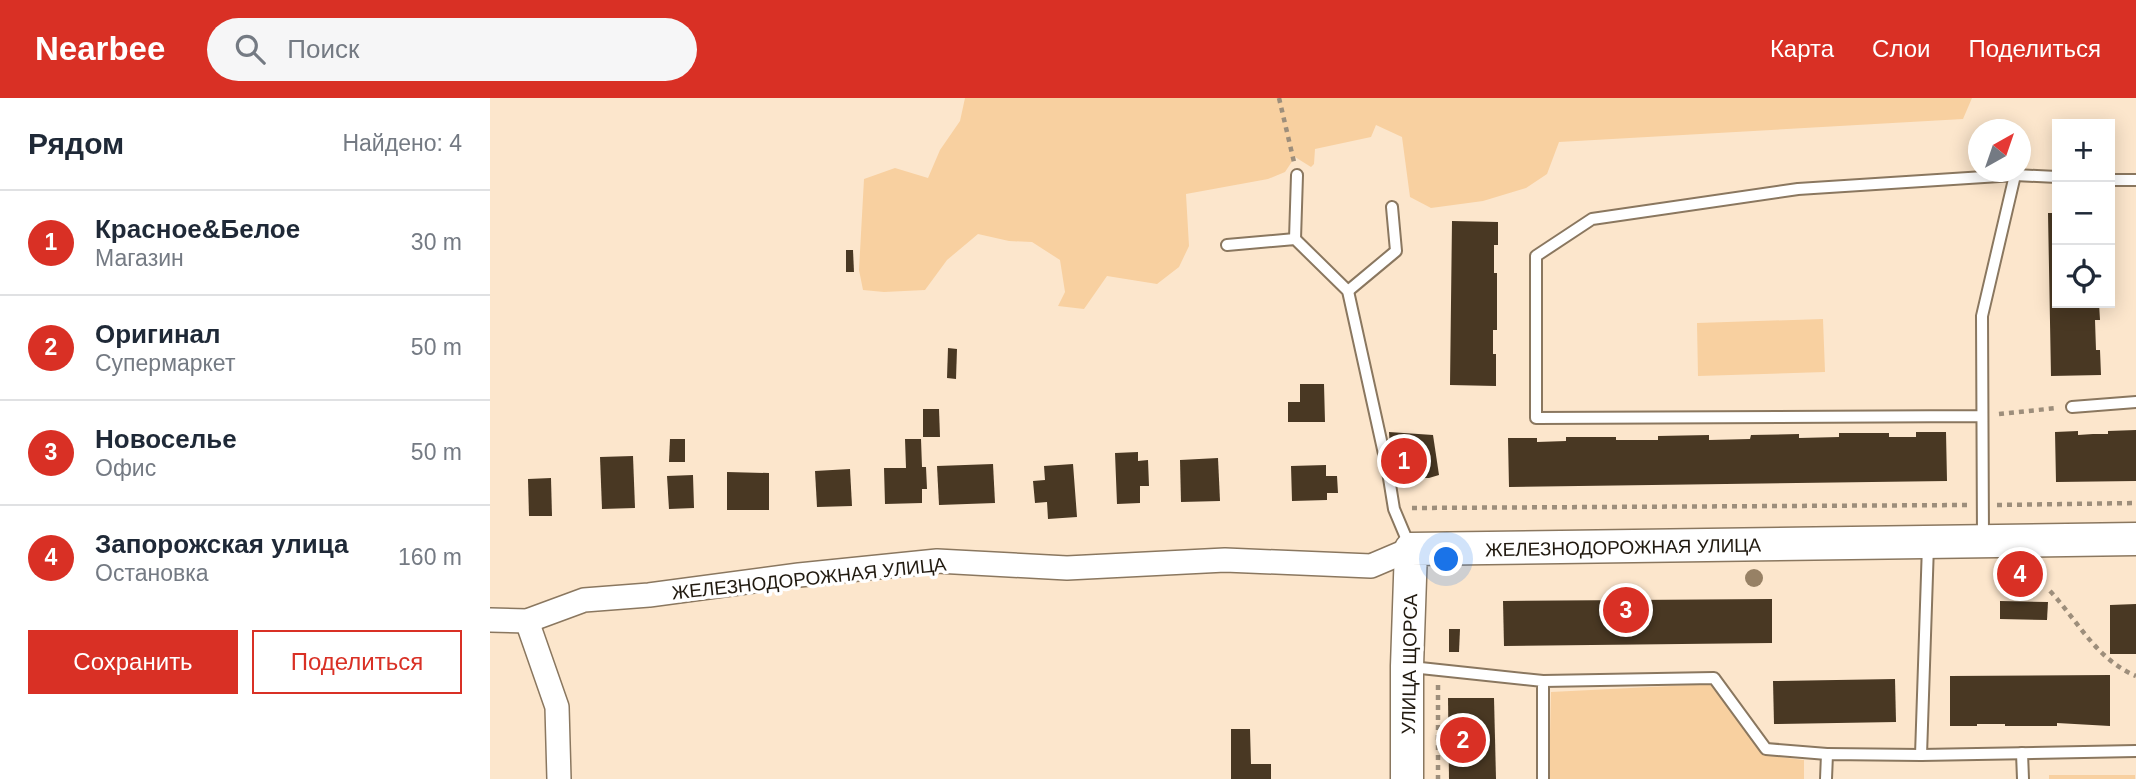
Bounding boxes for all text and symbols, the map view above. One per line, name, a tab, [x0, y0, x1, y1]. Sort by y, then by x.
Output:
search box	[207, 18, 697, 81]
text: Nearbee	[35, 30, 165, 67]
icon: search	[231, 30, 269, 68]
text: Поиск	[287, 34, 359, 64]
text: Карта	[1770, 35, 1834, 62]
text: Слои	[1872, 35, 1930, 62]
text: Поделиться	[1968, 35, 2101, 62]
north arrow	[1968, 119, 2031, 182]
map controls	[2052, 119, 2115, 308]
button: +	[2052, 119, 2115, 182]
text: Рядом	[28, 127, 124, 160]
text: Найдено: 4	[342, 130, 462, 156]
button: −	[2052, 182, 2115, 245]
text: Красное&Белое	[95, 214, 300, 244]
text: 1	[45, 229, 57, 255]
text: 30 m	[411, 229, 462, 255]
text: Магазин	[95, 245, 184, 271]
button: locate	[2052, 245, 2115, 308]
text: Оригинал	[95, 319, 221, 349]
text: 2	[45, 334, 57, 360]
text: 50 m	[411, 334, 462, 360]
text: Супермаркет	[95, 350, 235, 376]
text: Новоселье	[95, 424, 237, 454]
pin: 1	[1381, 435, 1427, 487]
text: 3	[45, 439, 57, 465]
text: 50 m	[411, 439, 462, 465]
text: Офис	[95, 455, 156, 481]
text: Запорожская улица	[95, 529, 349, 559]
street label: ЖЕЛЕЗНОДОРОЖНАЯ УЛИЦА	[1485, 535, 1761, 560]
your location	[1429, 542, 1463, 576]
text: 4	[45, 544, 57, 570]
text: 160 m	[398, 544, 462, 570]
pin: 4	[1997, 548, 2043, 600]
street label: ЖЕЛЕЗНОДОРОЖНАЯ УЛИЦА	[671, 554, 948, 603]
text: Остановка	[95, 560, 209, 586]
pin: 3	[1603, 584, 1649, 636]
street label: УЛИЦА ЩОРСА	[1398, 593, 1421, 734]
button: Сохранить	[28, 630, 238, 694]
button: Поделиться	[252, 630, 462, 694]
pin: 2	[1440, 714, 1486, 766]

